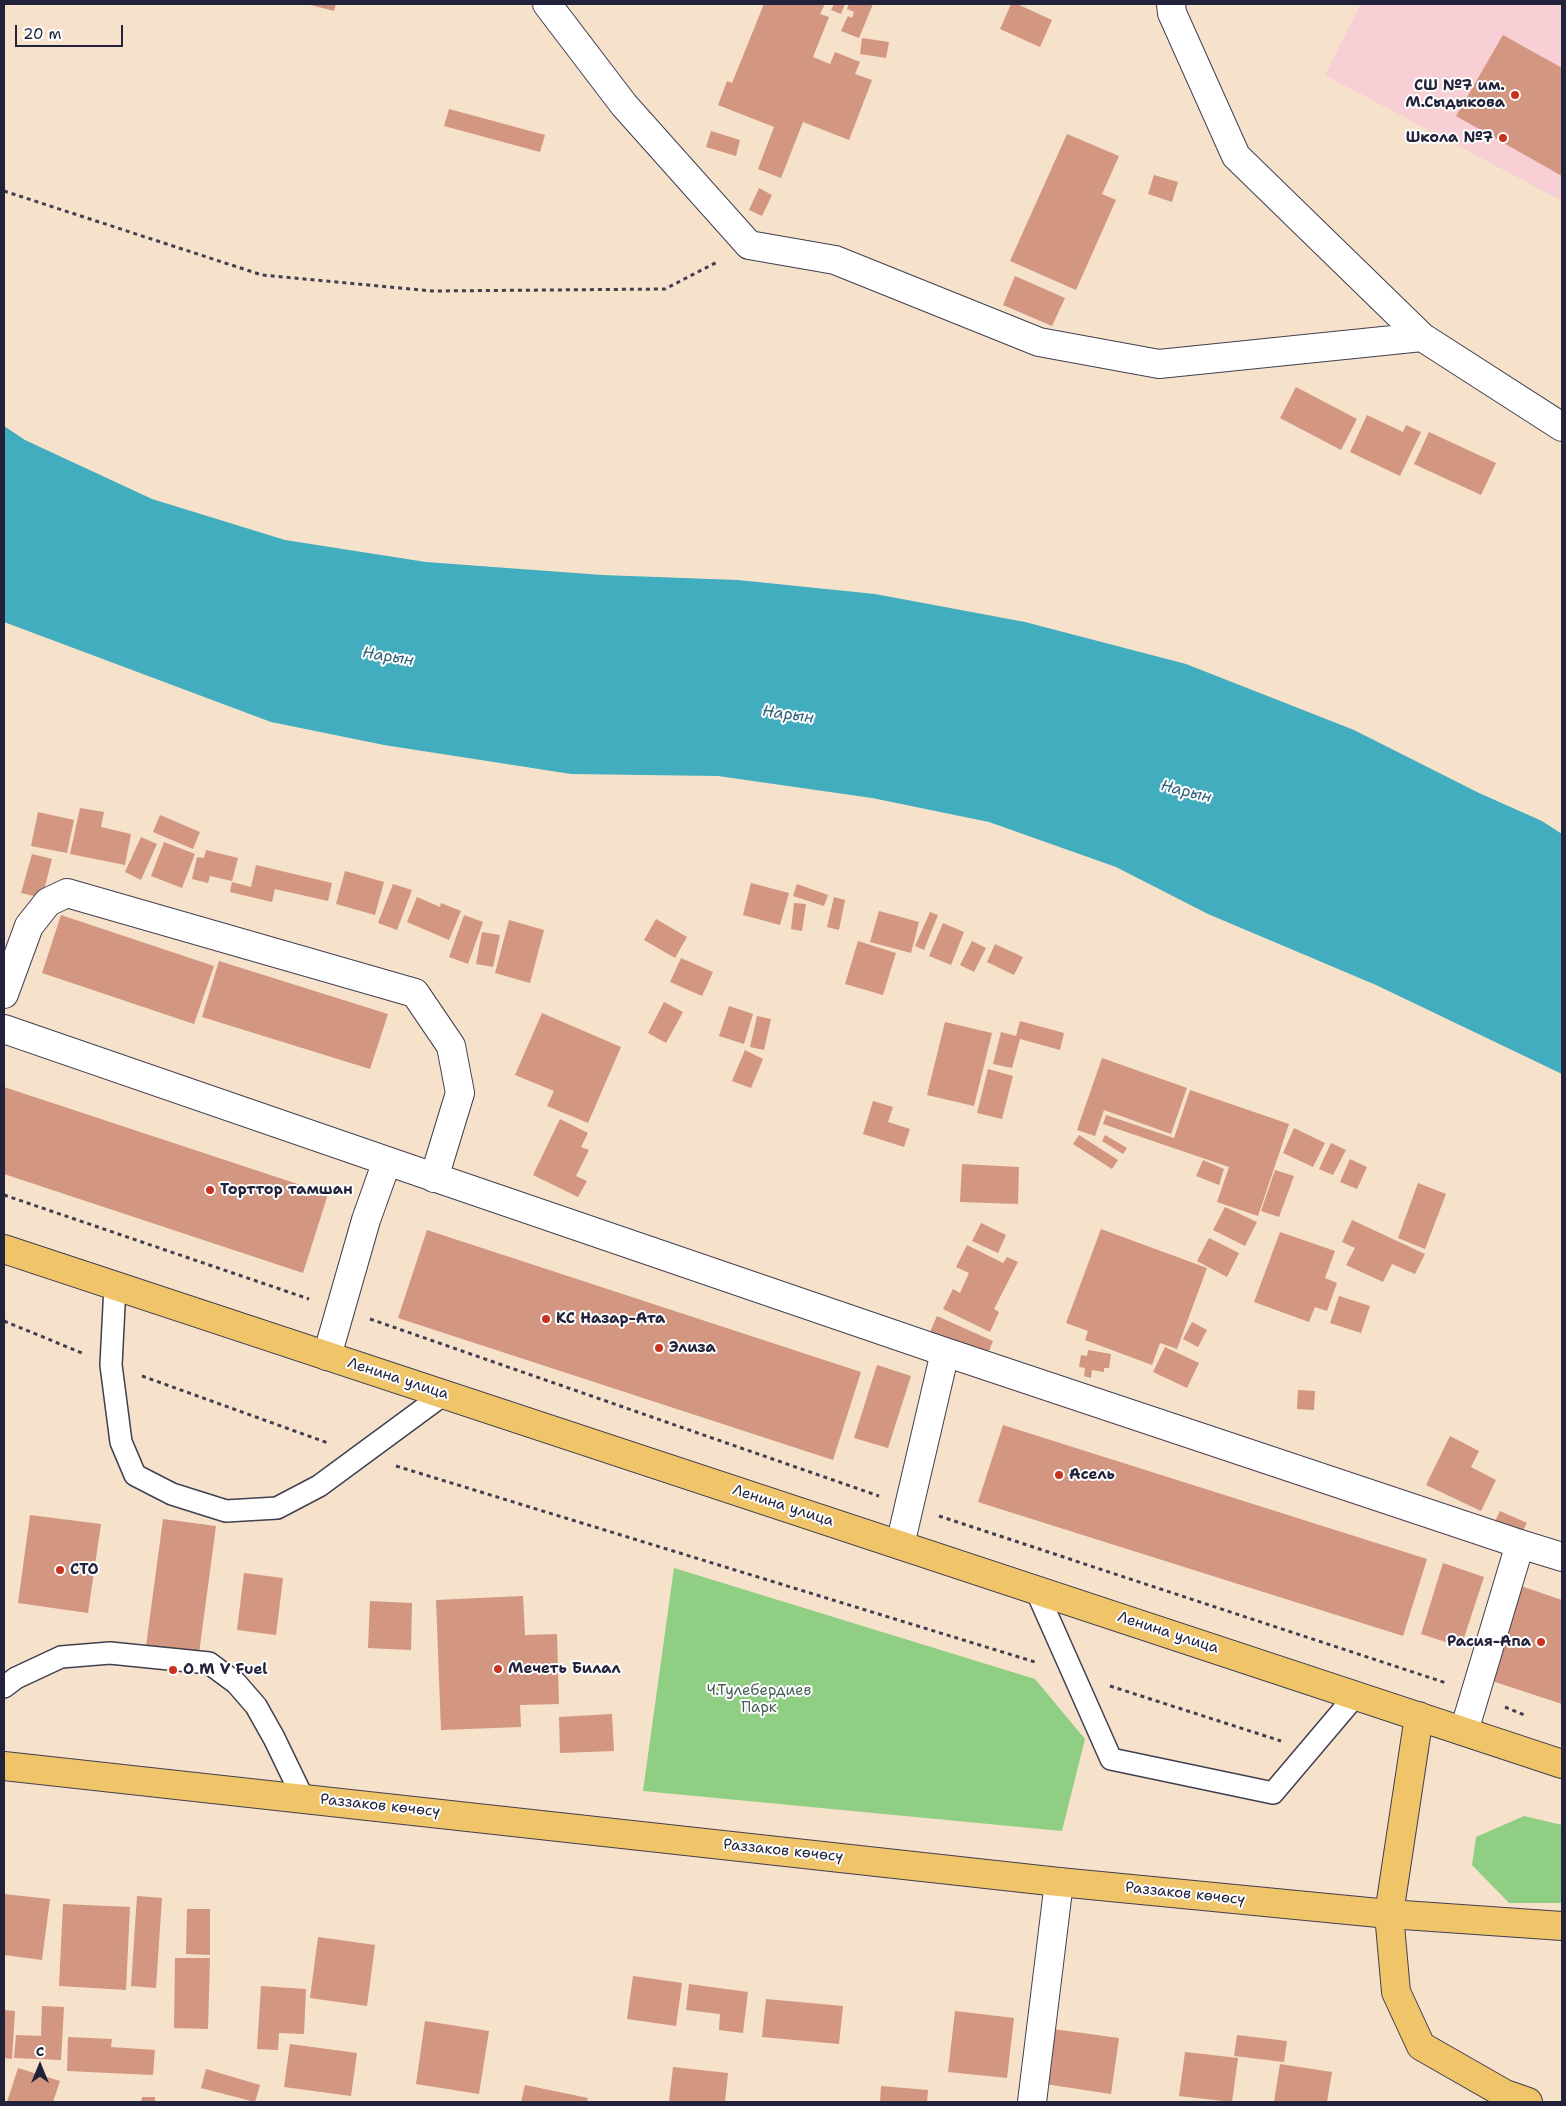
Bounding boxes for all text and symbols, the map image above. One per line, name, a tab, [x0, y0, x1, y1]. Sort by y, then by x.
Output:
scale bar	[18, 15, 125, 47]
text: 20 m	[23, 24, 62, 44]
place label: СШ №7 им. М.Сыдыкова	[1405, 77, 1505, 112]
marker: СШ №7 им. М.Сыдыкова	[1509, 89, 1521, 101]
place label: Школа №7	[1406, 129, 1493, 147]
marker: Школа №7	[1497, 132, 1509, 144]
water label: Нарын	[361, 643, 415, 671]
water label: Нарын	[761, 702, 815, 728]
water label: Нарын	[1159, 776, 1213, 808]
place label: Торттор тамшан	[220, 1181, 353, 1199]
marker: Торттор тамшан	[204, 1184, 216, 1196]
place label: КС Назар-Ата	[556, 1310, 665, 1328]
marker: КС Назар-Ата	[540, 1313, 552, 1325]
place label: Элиза	[669, 1339, 716, 1357]
marker: Элиза	[653, 1342, 665, 1354]
street label: Ленина улица	[345, 1354, 451, 1404]
place label: Асель	[1069, 1466, 1115, 1484]
marker: Асель	[1053, 1469, 1065, 1481]
street label: Ленина улица	[730, 1481, 836, 1531]
place label: СТО	[70, 1561, 98, 1579]
marker: СТО	[54, 1564, 66, 1576]
street label: Ленина улица	[1115, 1608, 1221, 1658]
place label: Расия-Апа	[1447, 1633, 1531, 1651]
marker: Расия-Апа	[1535, 1636, 1547, 1648]
place label: Мечеть Билал	[508, 1660, 621, 1678]
place label: O M V Fuel	[183, 1661, 268, 1679]
marker: Мечеть Билал	[492, 1663, 504, 1675]
marker: O M V Fuel	[167, 1664, 179, 1676]
park label: Ч.Тулебердиев Парк	[707, 1682, 811, 1717]
street label: Раззаков көчөсү	[319, 1791, 441, 1821]
street label: Раззаков көчөсү	[722, 1836, 844, 1866]
street label: Раззаков көчөсү	[1124, 1879, 1246, 1909]
north arrow	[15, 2041, 65, 2091]
text: С	[36, 2042, 44, 2060]

